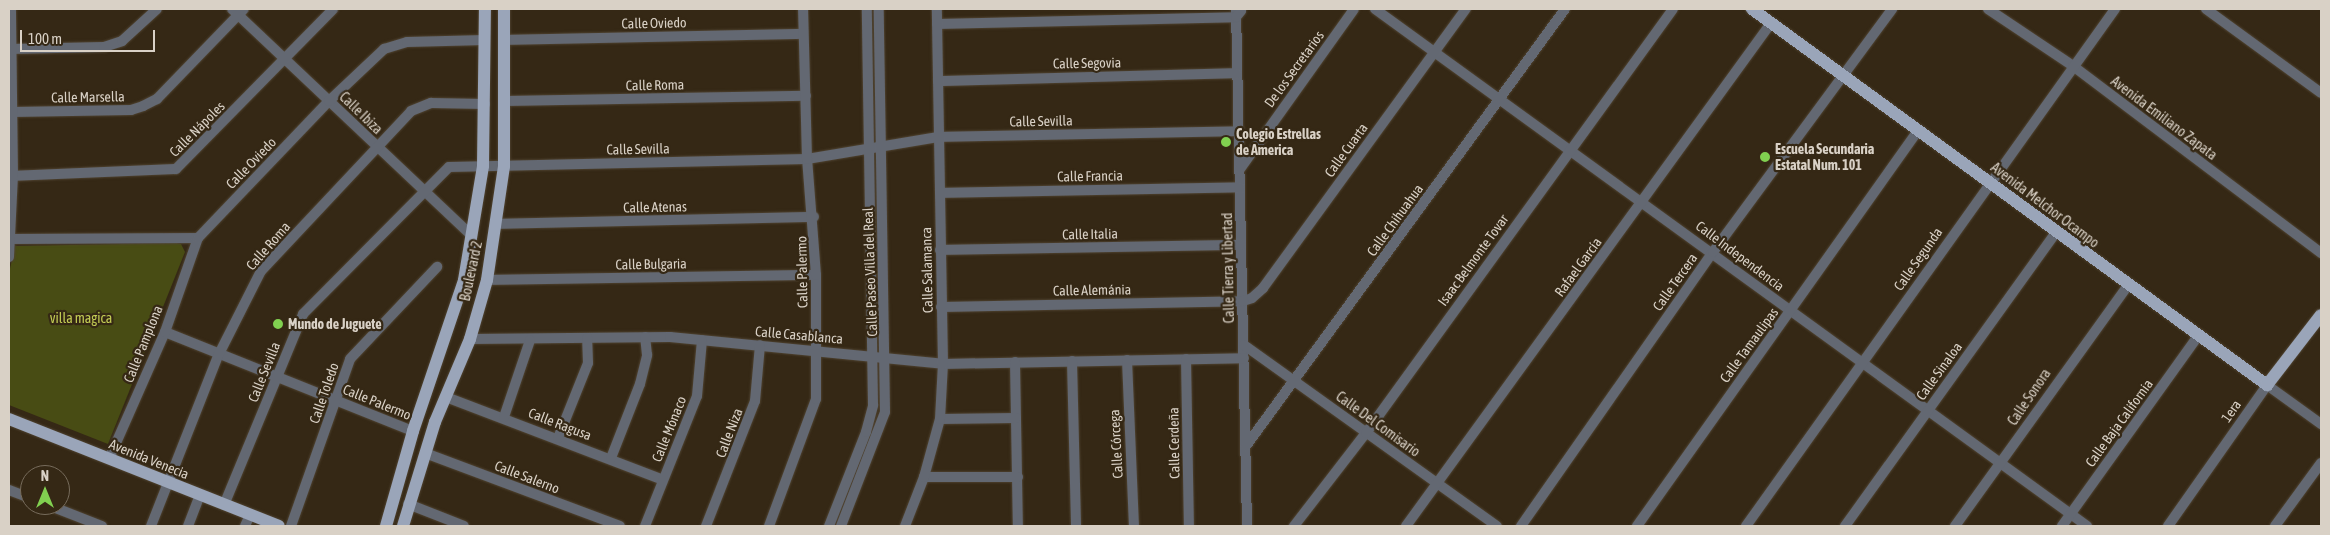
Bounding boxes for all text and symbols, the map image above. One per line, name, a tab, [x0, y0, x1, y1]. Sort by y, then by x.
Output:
street label: Calle Oviedo	[621, 14, 687, 32]
scale bar	[22, 20, 158, 52]
street label: De los Secretarios	[1261, 28, 1327, 110]
text: 100 m	[28, 30, 62, 47]
street label: Calle Segovia	[1053, 54, 1121, 72]
street label: Avenida Emiliano Zapata	[2108, 73, 2220, 163]
street label: Calle Roma	[626, 76, 684, 94]
street label: Calle Marsella	[51, 88, 125, 106]
street label: Calle Ibiza	[336, 88, 386, 138]
street label: Calle Nápoles	[166, 98, 228, 160]
street label: Calle Sevilla	[1009, 112, 1073, 130]
street label: Calle Cuarta	[1321, 120, 1371, 180]
place label: Colegio Estrellas de America	[1236, 126, 1321, 158]
street label: Calle Oviedo	[222, 134, 280, 192]
marker: Colegio Estrellas de America	[1220, 136, 1232, 148]
street label: Calle Sevilla	[606, 140, 670, 158]
place label: Escuela Secundaria Estatal Num. 101	[1775, 141, 1874, 174]
marker: Escuela Secundaria Estatal Num. 101	[1759, 151, 1771, 163]
street label: Avenida Melchor Ocampo	[1988, 159, 2102, 251]
street label: Calle Francia	[1057, 167, 1123, 185]
street label: Calle Chihuahua	[1363, 181, 1427, 259]
street label: Calle Atenas	[623, 198, 687, 216]
street label: Calle Paseo Villa del Real	[859, 207, 881, 337]
street label: Isaac Belmonte Tovar	[1434, 211, 1512, 309]
street label: Calle Tierra y Libertad	[1219, 213, 1237, 323]
street label: Calle Independencia	[1693, 217, 1787, 295]
street label: Calle Roma	[242, 218, 294, 274]
street label: Calle Segunda	[1890, 224, 1946, 294]
street label: Calle Italia	[1062, 225, 1118, 243]
street label: Calle Salamanca	[918, 227, 936, 313]
street label: Rafael García	[1551, 234, 1605, 300]
street label: Calle Palermo	[793, 236, 811, 308]
street label: Boulevard 2	[456, 239, 486, 303]
street label: Calle Tercera	[1649, 250, 1701, 314]
street label: Calle Bulgaria	[615, 255, 687, 273]
street label: Calle Alemánia	[1053, 281, 1131, 299]
street label: Calle Pamplona	[120, 303, 166, 385]
street label: Calle Tamaulipas	[1716, 304, 1782, 386]
park label: villa magica	[50, 310, 112, 326]
place label: Mundo de Juguete	[288, 316, 382, 332]
marker: Mundo de Juguete	[272, 318, 284, 330]
street label: Calle Casablanca	[754, 323, 844, 347]
street label: Calle Sevilla	[244, 339, 284, 405]
street label: Calle Sinaloa	[1912, 339, 1966, 403]
street label: Calle Toledo	[306, 360, 342, 426]
street label: Calle Sonora	[2004, 366, 2054, 428]
street label: Calle Baja California	[2082, 376, 2156, 470]
street label: Calle Palermo	[340, 381, 414, 423]
street label: Calle Del Comisario	[1333, 388, 1423, 460]
street label: Calle Mónaco	[648, 394, 690, 464]
street label: 1era	[2217, 397, 2245, 425]
street label: Calle Ragusa	[526, 404, 594, 444]
street label: Calle Niza	[712, 406, 746, 460]
street label: Calle Cerdeña	[1165, 407, 1183, 479]
street label: Calle Córcega	[1106, 409, 1126, 479]
street label: Avenida Venecia	[107, 435, 191, 483]
street label: Calle Salerno	[492, 457, 562, 497]
north arrow	[20, 465, 70, 515]
text: N	[41, 468, 49, 484]

